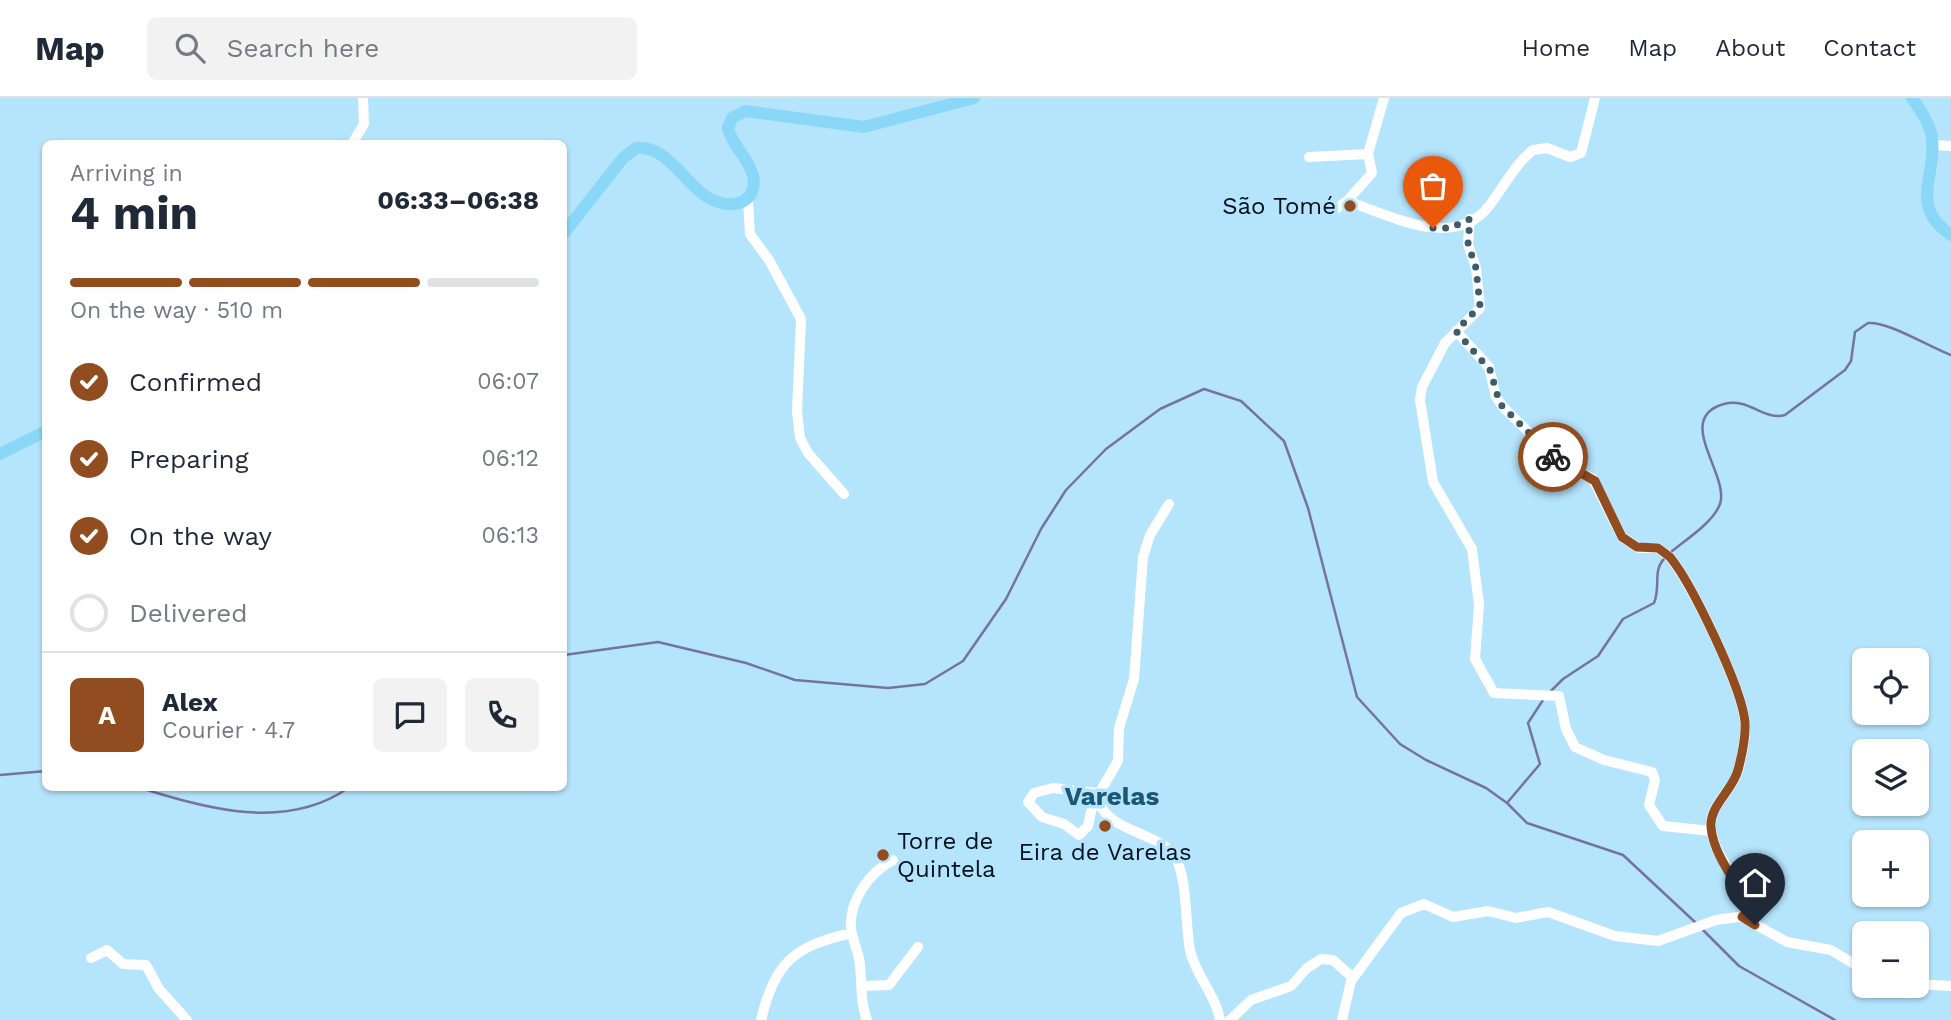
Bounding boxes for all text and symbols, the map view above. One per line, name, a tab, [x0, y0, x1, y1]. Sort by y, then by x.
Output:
search box	[147, 17, 637, 80]
text: Map	[35, 29, 105, 68]
icon: search	[171, 29, 209, 67]
text: Search here	[227, 33, 379, 63]
text: Home	[1522, 34, 1590, 62]
text: Map	[1628, 34, 1677, 62]
text: About	[1715, 34, 1785, 62]
text: Contact	[1823, 34, 1916, 62]
pin	[1403, 156, 1463, 228]
text: Arriving in	[70, 160, 183, 187]
icon: bag	[1414, 167, 1452, 205]
text: 06:33–06:38	[377, 185, 539, 215]
text: 4 min	[70, 186, 198, 240]
place label: São Tomé	[1222, 192, 1336, 220]
marker: São Tomé	[1342, 198, 1358, 214]
text: On the way · 510 m	[70, 297, 283, 324]
icon: check	[70, 363, 108, 401]
text: Confirmed	[129, 367, 262, 397]
text: 06:07	[477, 368, 539, 395]
courier	[1518, 422, 1588, 492]
icon: bike	[1534, 438, 1572, 476]
icon: check	[70, 440, 108, 478]
text: Preparing	[129, 444, 249, 474]
text: 06:12	[482, 445, 539, 472]
icon: check	[70, 517, 108, 555]
text: On the way	[129, 521, 272, 551]
text: 06:13	[482, 522, 539, 549]
text: Delivered	[129, 598, 248, 628]
map controls	[1852, 648, 1929, 998]
button: locate	[1852, 648, 1929, 725]
button: chat	[373, 678, 447, 752]
button: phone	[465, 678, 539, 752]
text: Alex	[162, 687, 218, 717]
text: A	[98, 700, 116, 730]
text: Courier · 4.7	[162, 717, 295, 744]
button: layers	[1852, 739, 1929, 816]
district label: Varelas	[1065, 781, 1160, 811]
marker: Eira de Varelas	[1097, 818, 1113, 834]
place label: Torre de Quintela	[897, 827, 996, 883]
button: +	[1852, 830, 1929, 907]
place label: Eira de Varelas	[1018, 838, 1192, 866]
marker: Torre de Quintela	[875, 847, 891, 863]
pin	[1725, 853, 1785, 925]
icon: home	[1736, 864, 1774, 902]
button: −	[1852, 921, 1929, 998]

